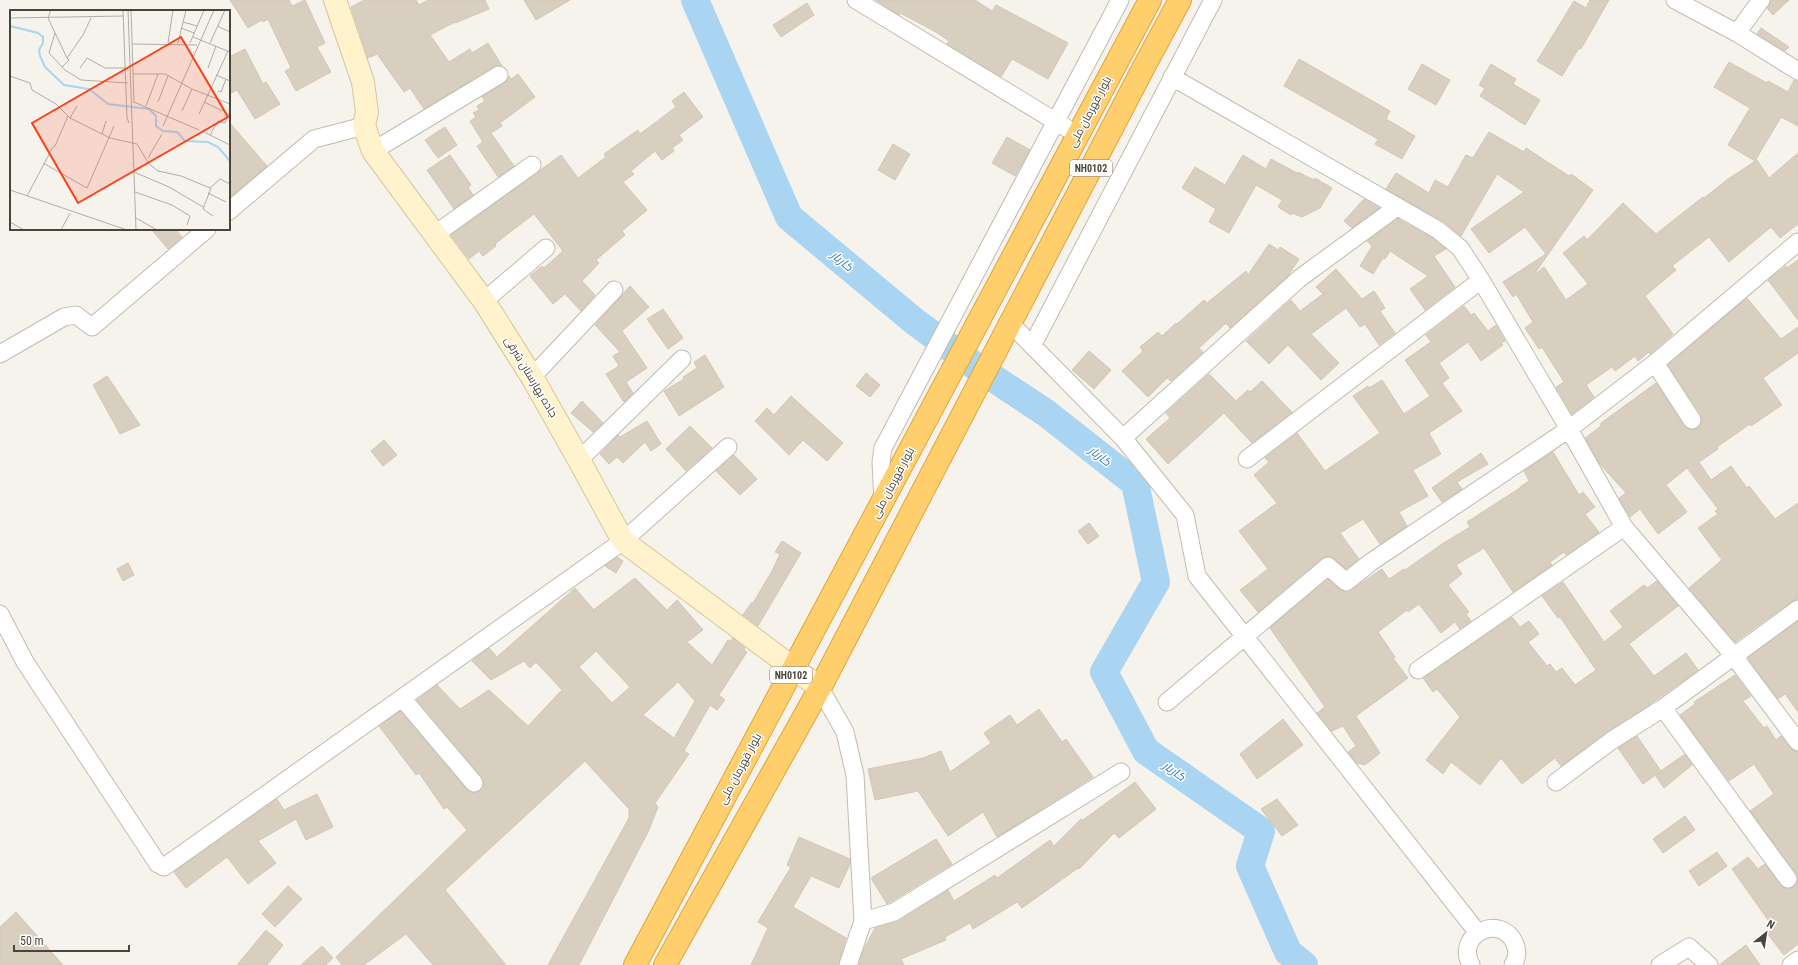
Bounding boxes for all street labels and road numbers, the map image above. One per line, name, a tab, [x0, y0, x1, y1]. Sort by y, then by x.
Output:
street label: بلوار قهرمان ملی	[1066, 74, 1114, 150]
road number: NH0102	[1070, 160, 1112, 176]
street label: جاده بهارستان شرقی	[502, 334, 560, 420]
street label: بلوار قهرمان ملی	[869, 445, 917, 521]
road number: NH0102	[770, 667, 812, 683]
street label: بلوار قهرمان ملی	[716, 731, 764, 807]

